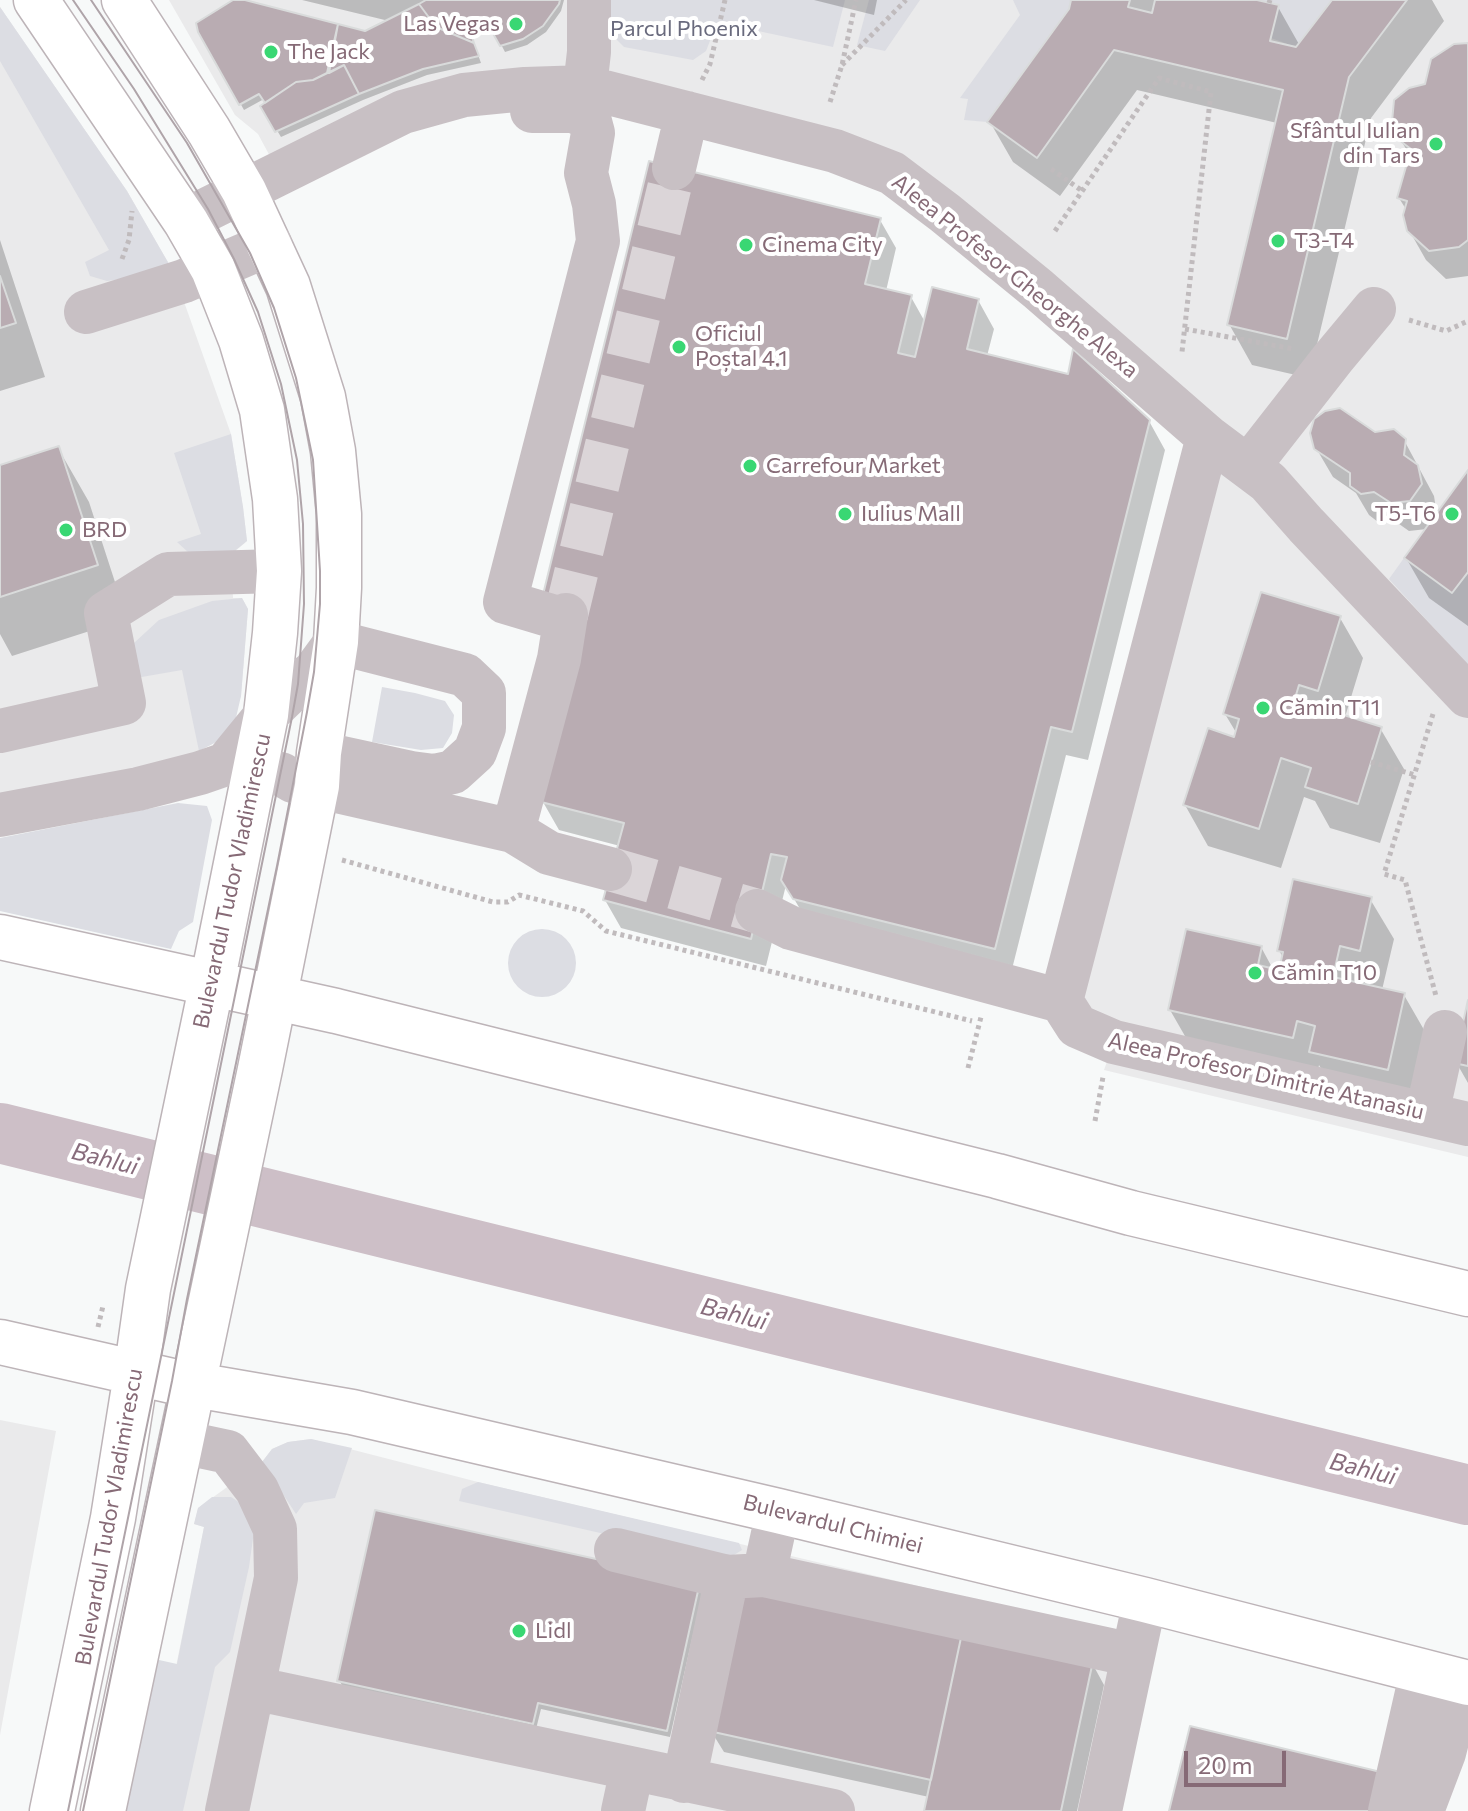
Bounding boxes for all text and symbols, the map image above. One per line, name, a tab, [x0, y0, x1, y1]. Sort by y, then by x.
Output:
place label: Las Vegas	[403, 11, 500, 37]
marker: Las Vegas	[507, 15, 525, 33]
park label: Parcul Phoenix	[610, 16, 758, 42]
place label: The Jack	[287, 39, 370, 65]
marker: The Jack	[262, 43, 280, 61]
place label: Sfântul Iulian din Tars	[1290, 118, 1420, 170]
marker: Sfântul Iulian din Tars	[1427, 135, 1445, 153]
street label: Aleea Profesor Gheorghe Alexa	[887, 169, 1143, 383]
place label: T3-T4	[1294, 228, 1354, 254]
place label: Cinema City	[762, 232, 883, 258]
marker: T3-T4	[1269, 232, 1287, 250]
marker: Cinema City	[737, 236, 755, 254]
place label: Oficiul Poștal 4.1	[695, 321, 788, 372]
marker: Oficiul Poștal 4.1	[670, 338, 688, 356]
place label: Carrefour Market	[766, 453, 941, 479]
marker: Carrefour Market	[741, 457, 759, 475]
place label: Iulius Mall	[861, 501, 961, 527]
place label: T5-T6	[1374, 501, 1436, 527]
marker: Iulius Mall	[836, 505, 854, 523]
marker: T5-T6	[1443, 505, 1461, 523]
place label: BRD	[82, 517, 127, 543]
marker: BRD	[57, 521, 75, 539]
place label: Cămin T11	[1279, 695, 1380, 721]
marker: Cămin T11	[1254, 699, 1272, 717]
street label: Bulevardul Tudor Vladimirescu	[188, 731, 276, 1031]
place label: Cămin T10	[1271, 960, 1377, 986]
marker: Cămin T10	[1246, 964, 1264, 982]
street label: Aleea Profesor Dimitrie Atanasiu	[1105, 1027, 1427, 1125]
water label: Bahlui	[69, 1137, 141, 1181]
water label: Bahlui	[698, 1292, 770, 1336]
street label: Bulevardul Tudor Vladimirescu	[70, 1366, 148, 1668]
water label: Bahlui	[1327, 1447, 1399, 1491]
street label: Bulevardul Chimiei	[740, 1489, 926, 1559]
place label: Lidl	[535, 1618, 572, 1644]
marker: Lidl	[510, 1622, 528, 1640]
scale bar	[1188, 1735, 1290, 1785]
text: 20 m	[1198, 1750, 1252, 1779]

